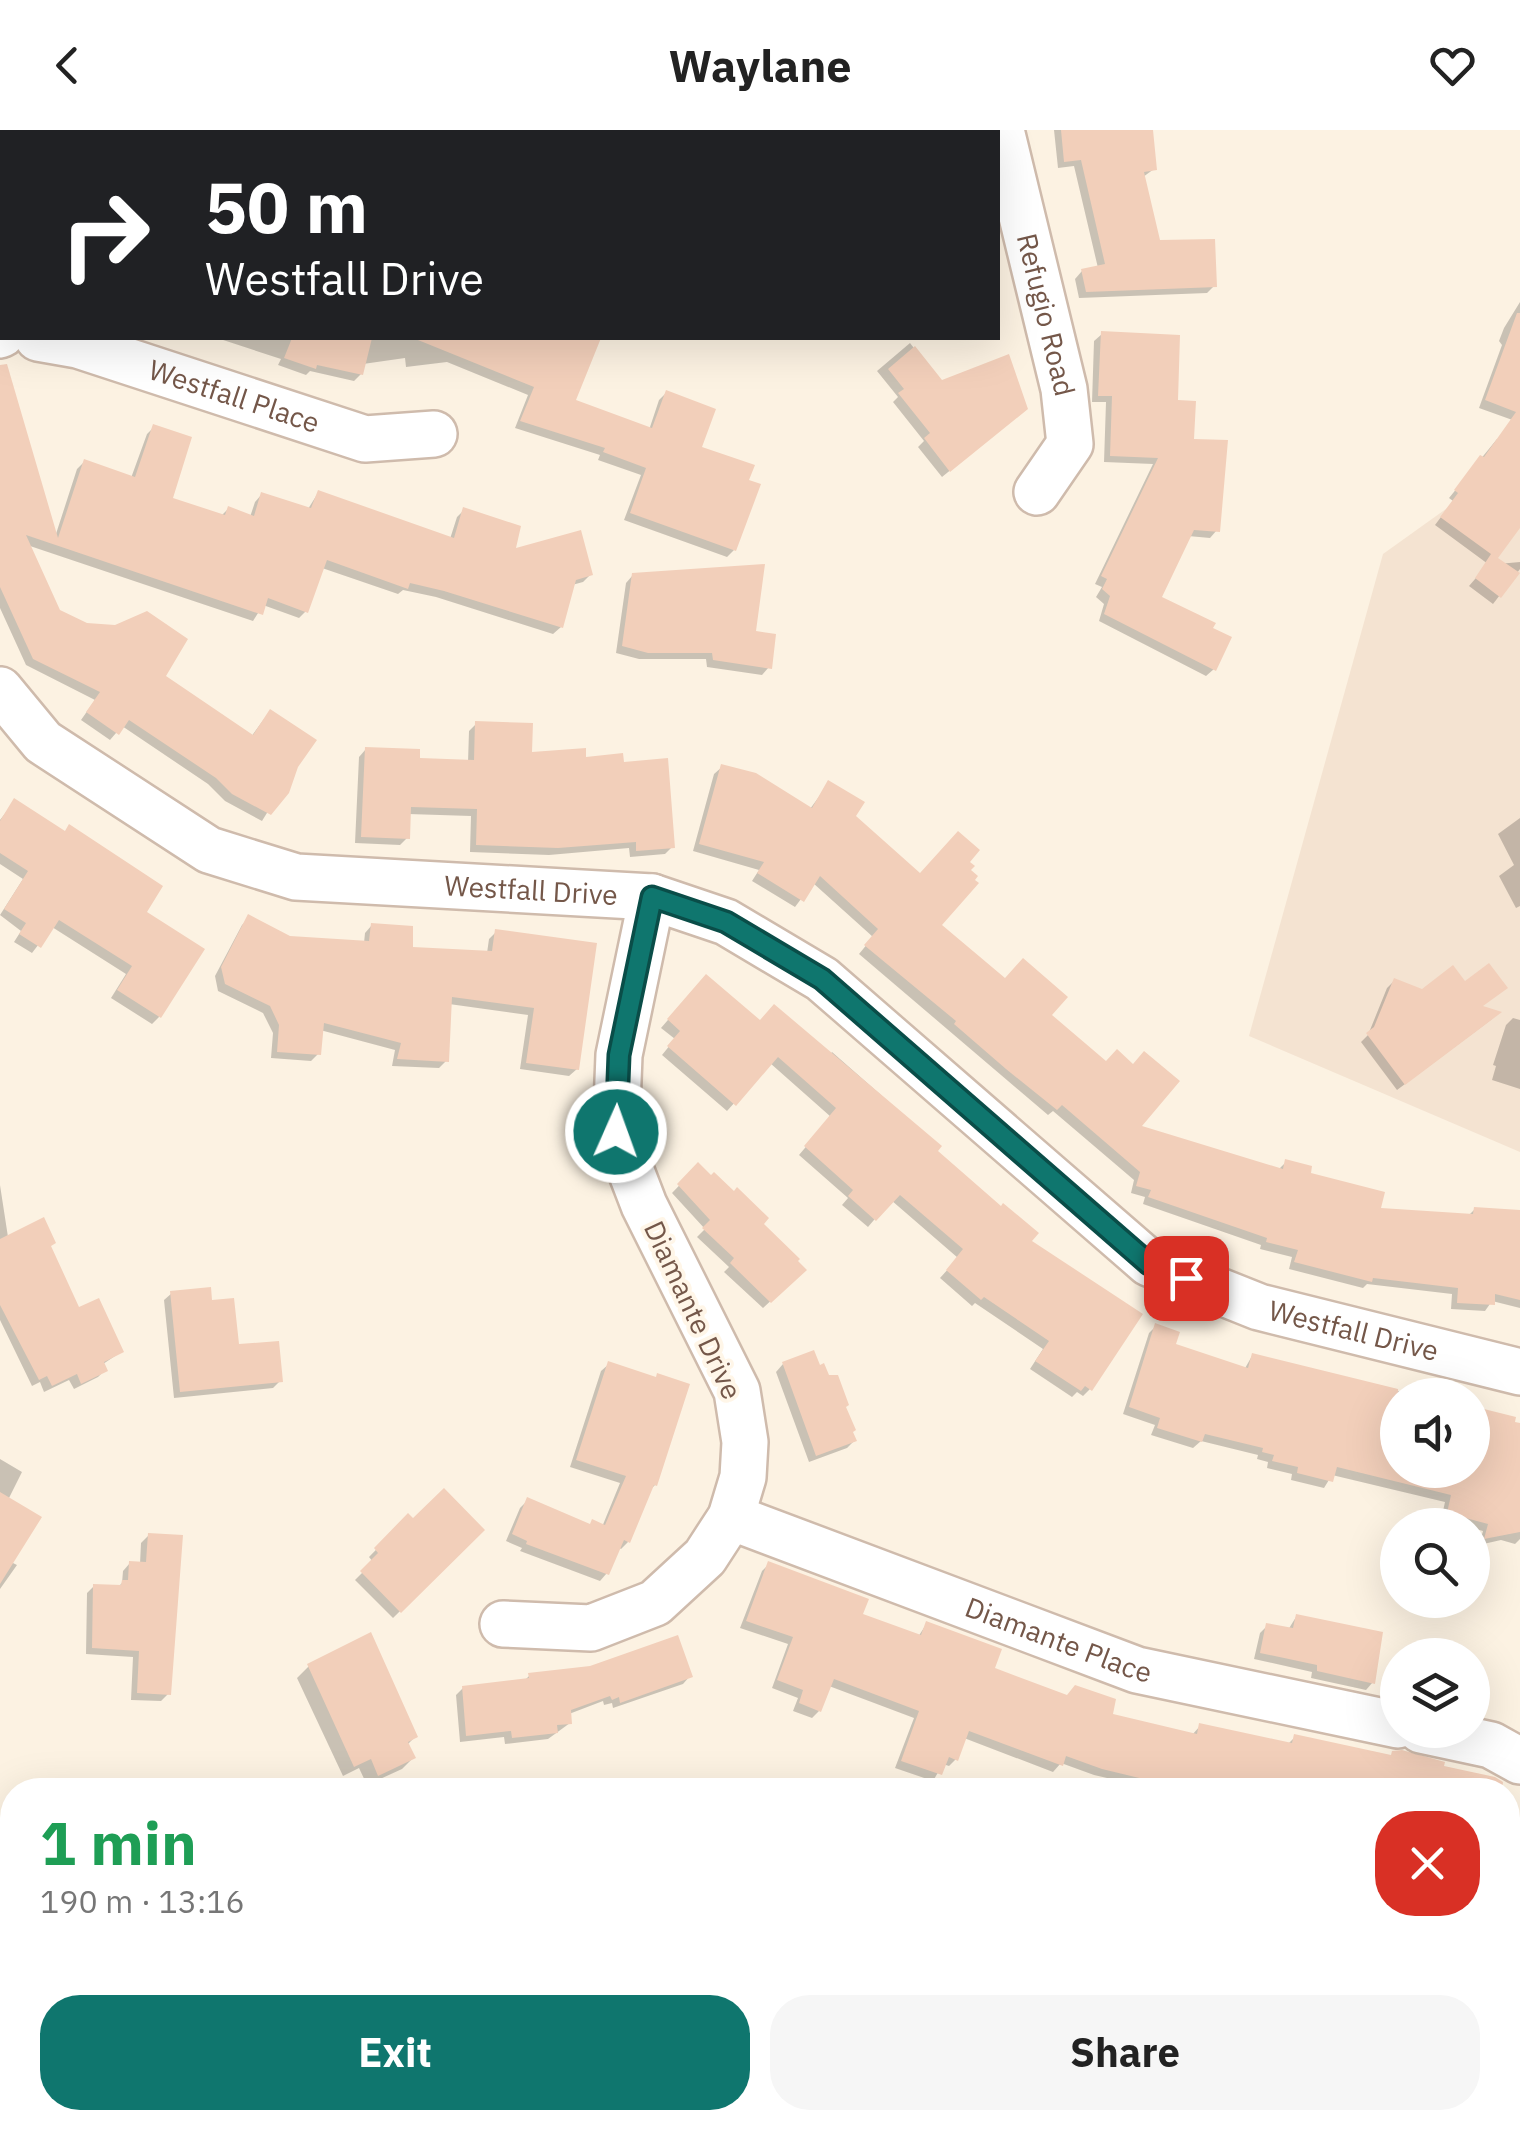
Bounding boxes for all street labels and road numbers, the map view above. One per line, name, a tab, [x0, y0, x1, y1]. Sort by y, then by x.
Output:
street label: Refugio Road	[1009, 229, 1084, 400]
street label: Westfall Place	[144, 350, 324, 441]
street label: Westfall Drive	[443, 866, 619, 913]
street label: Diamante Drive	[636, 1215, 751, 1405]
street label: Westfall Drive	[1265, 1291, 1442, 1369]
street label: Diamante Place	[960, 1588, 1155, 1691]

